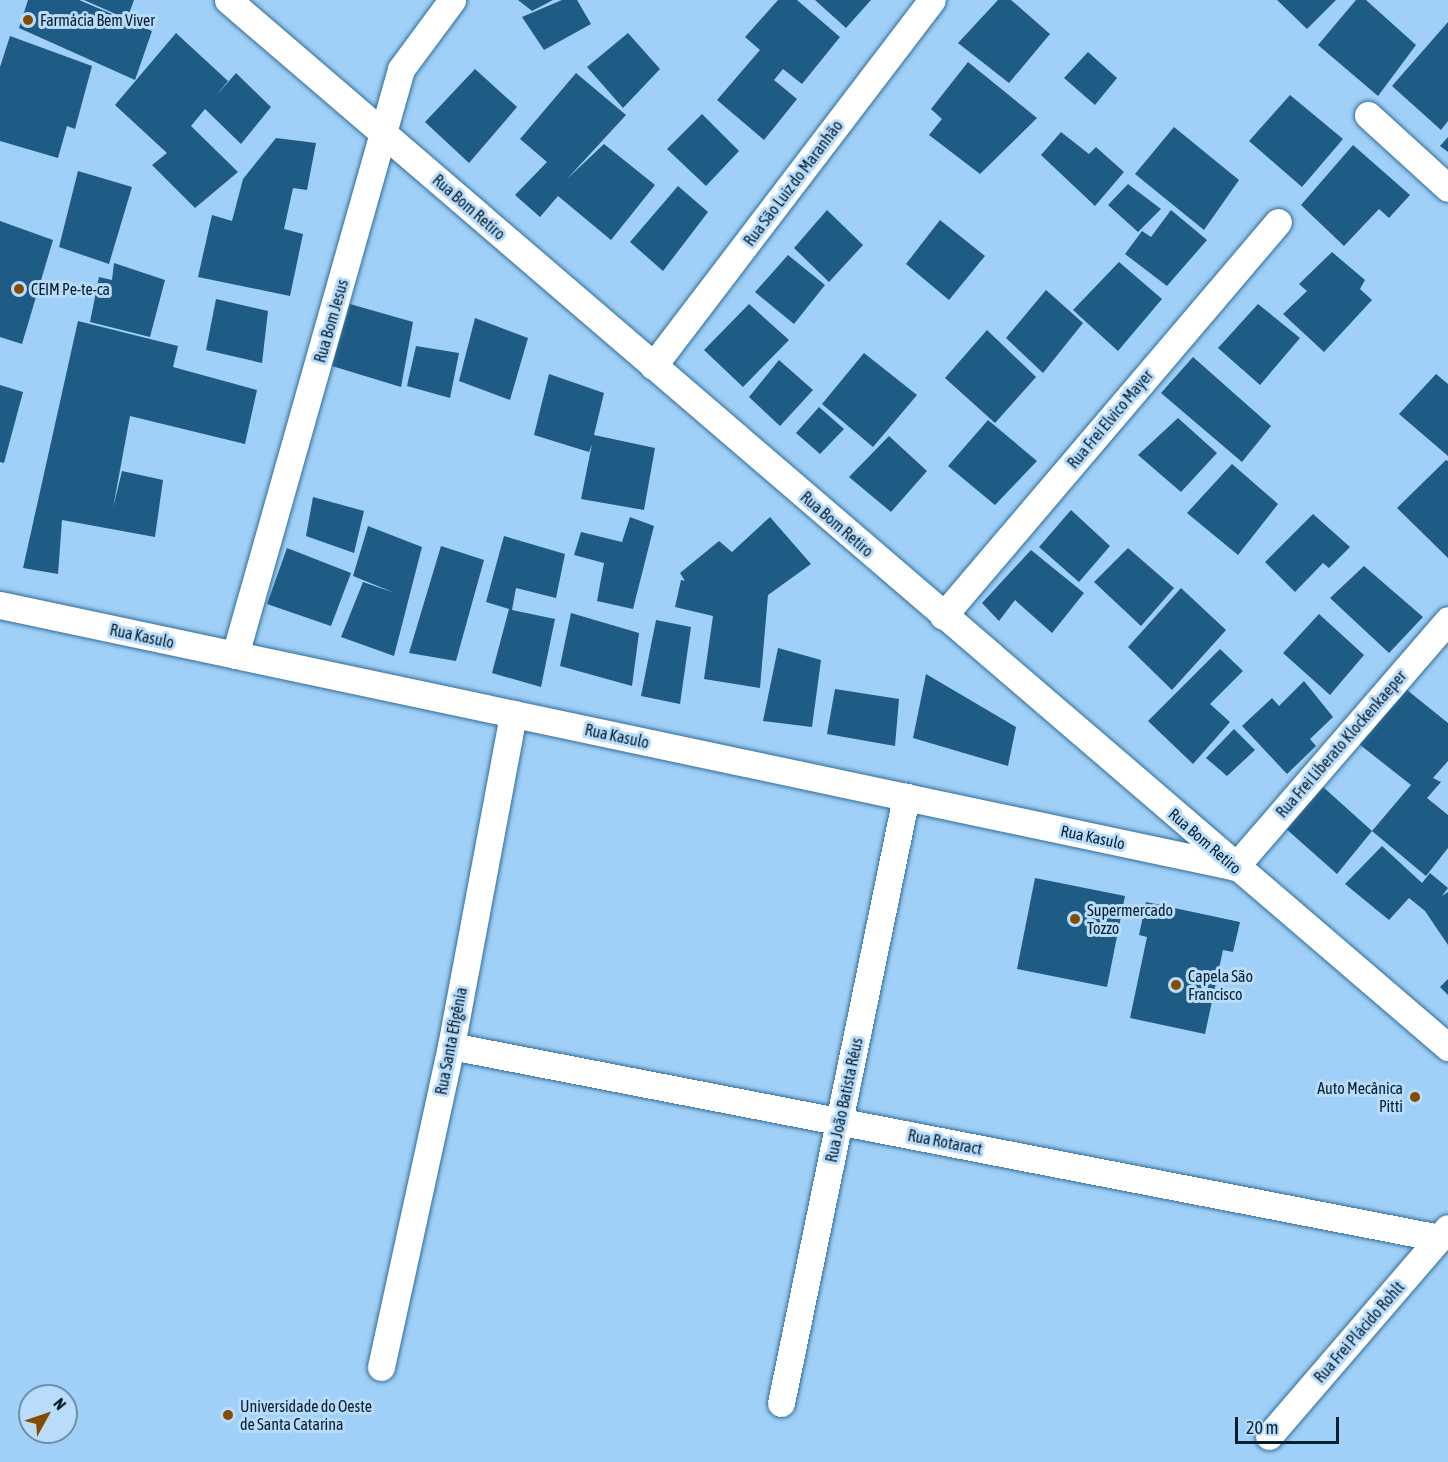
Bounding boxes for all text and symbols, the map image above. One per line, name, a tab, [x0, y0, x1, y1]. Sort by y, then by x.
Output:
place label: Farmácia Bem Viver	[40, 10, 155, 30]
marker: Farmácia Bem Viver	[21, 13, 35, 27]
street label: Rua São Luiz do Maranhão	[739, 116, 847, 250]
street label: Rua Bom Retiro	[429, 170, 509, 244]
street label: Rua Bom Jesus	[310, 277, 352, 365]
place label: CEIM Pe-te-ca	[31, 279, 110, 299]
marker: CEIM Pe-te-ca	[12, 282, 26, 296]
street label: Rua Frei Elvico Mayer	[1063, 366, 1157, 472]
street label: Rua Bom Retiro	[797, 487, 877, 561]
street label: Rua Kasulo	[108, 620, 176, 652]
street label: Rua Frei Liberato Klockenkaeper	[1272, 667, 1410, 821]
street label: Rua Kasulo	[583, 720, 651, 752]
street label: Rua Bom Retiro	[1165, 804, 1245, 878]
street label: Rua Kasulo	[1059, 821, 1127, 853]
place label: Supermercado Tozzo	[1087, 900, 1173, 938]
marker: Supermercado Tozzo	[1068, 912, 1082, 926]
place label: Capela São Francisco	[1188, 966, 1253, 1004]
marker: Capela São Francisco	[1169, 978, 1183, 992]
street label: Rua Santa Efigênia	[431, 986, 471, 1096]
street label: Rua João Batista Réus	[821, 1036, 867, 1164]
place label: Auto Mecânica Pitti	[1317, 1078, 1403, 1116]
marker: Auto Mecânica Pitti	[1408, 1090, 1422, 1104]
street label: Rua Rotaract	[906, 1125, 984, 1159]
street label: Rua Frei Plácido Rohlt	[1310, 1277, 1408, 1387]
north arrow	[18, 1384, 78, 1444]
text: N	[50, 1394, 70, 1413]
place label: Universidade do Oeste de Santa Catarina	[240, 1396, 372, 1434]
scale bar	[1238, 1405, 1342, 1443]
marker: Universidade do Oeste de Santa Catarina	[221, 1408, 235, 1422]
text: 20 m	[1246, 1417, 1278, 1438]

